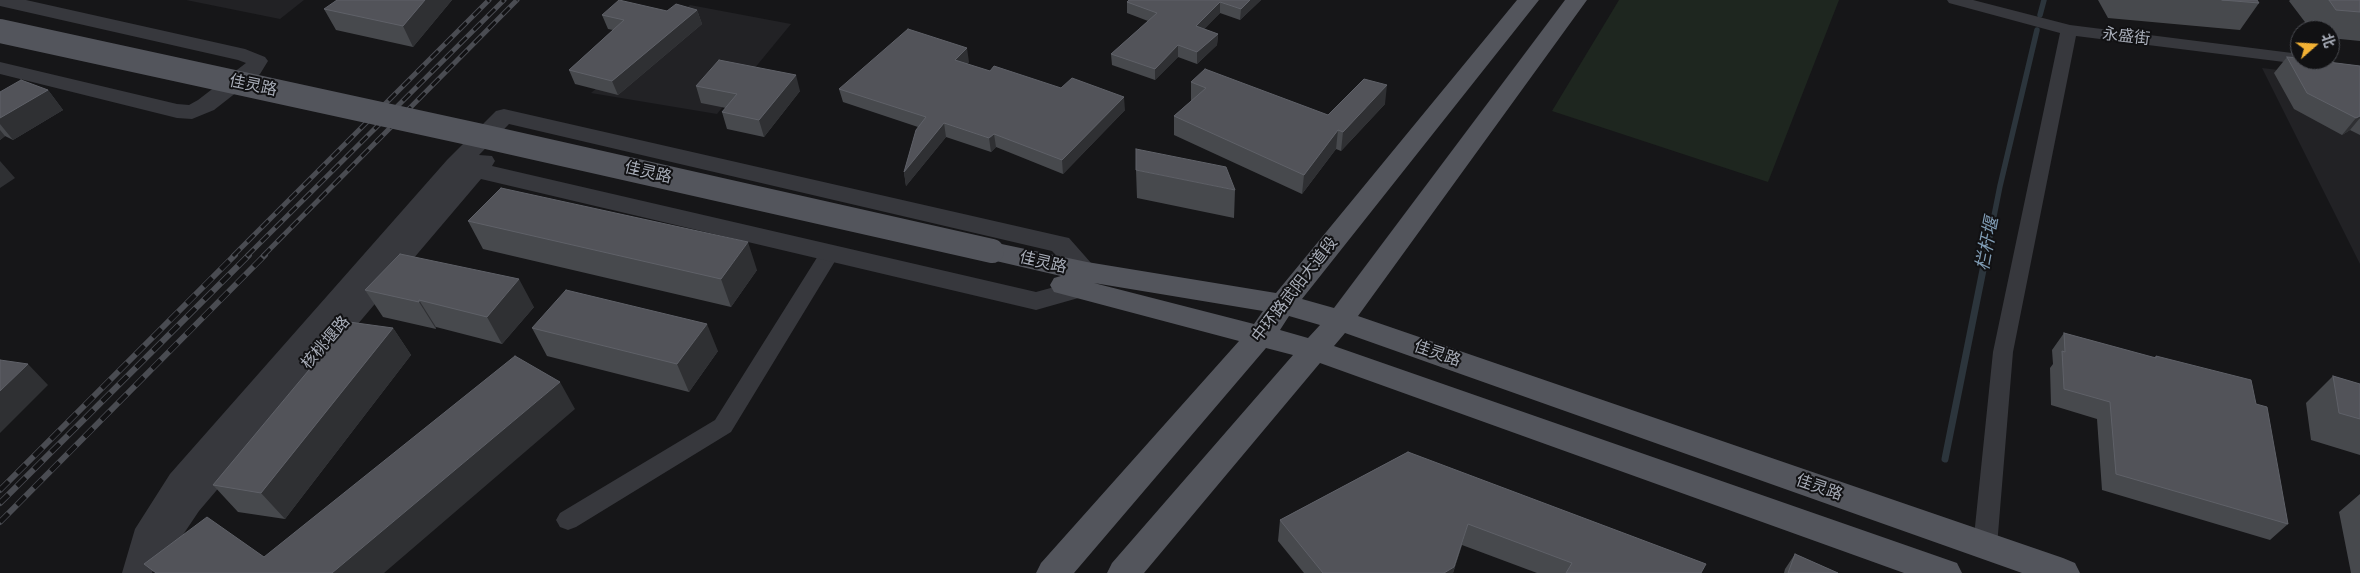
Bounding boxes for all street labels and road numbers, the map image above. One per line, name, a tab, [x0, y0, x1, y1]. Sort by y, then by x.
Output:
street label: 永盛街	[2101, 25, 2151, 49]
street label: 佳灵路	[228, 72, 278, 100]
street label: 佳灵路	[622, 158, 674, 188]
street label: 中环路武阳大道段	[1248, 234, 1342, 346]
street label: 佳灵路	[1017, 248, 1069, 278]
street label: 核桃堰路	[298, 313, 354, 373]
street label: 佳灵路	[1411, 337, 1463, 371]
street label: 佳灵路	[1793, 471, 1845, 505]

